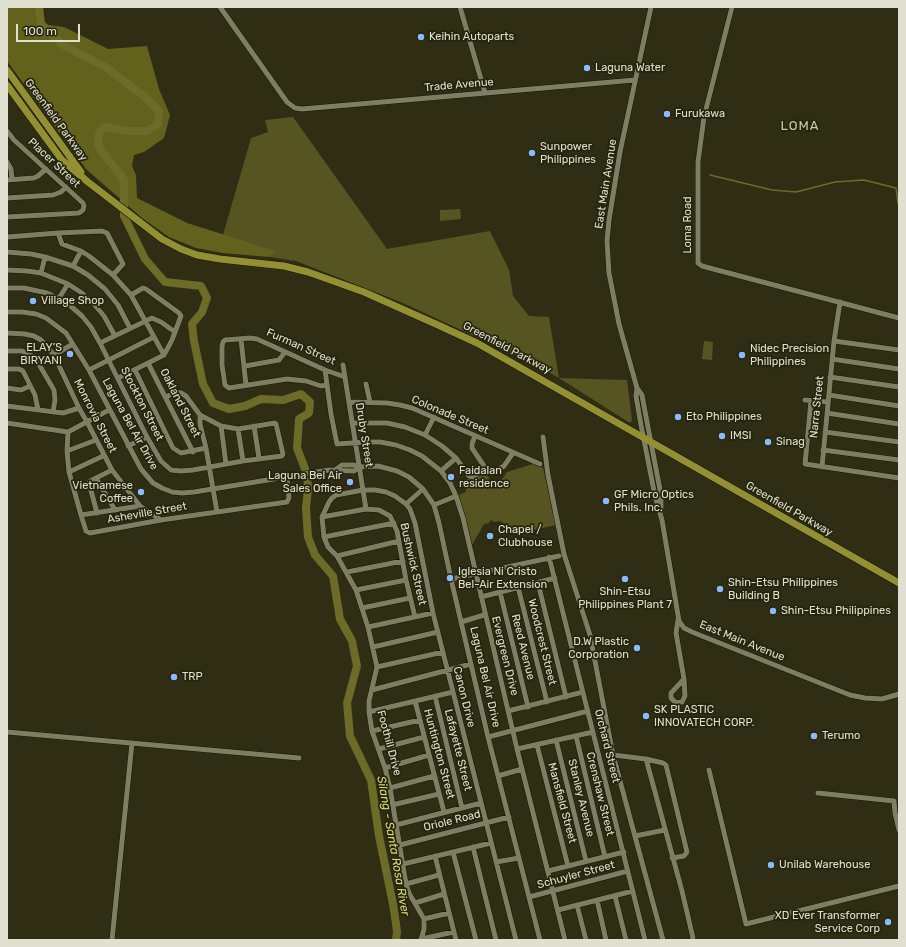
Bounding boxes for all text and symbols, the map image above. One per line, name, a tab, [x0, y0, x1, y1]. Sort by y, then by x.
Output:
scale bar	[18, 16, 82, 42]
text: 100 m	[23, 24, 57, 38]
place label: Keihin Autoparts	[429, 30, 514, 44]
marker: Keihin Autoparts	[416, 32, 426, 42]
place label: Laguna Water	[595, 61, 665, 75]
marker: Laguna Water	[582, 63, 592, 73]
street label: Trade Avenue	[424, 75, 494, 95]
street label: Greenfield Parkway	[22, 76, 90, 164]
place label: Furukawa	[675, 107, 725, 121]
marker: Furukawa	[662, 109, 672, 119]
district label: LOMA	[780, 118, 820, 134]
street label: Placer Street	[25, 135, 83, 191]
street label: East Main Avenue	[592, 138, 620, 230]
place label: Sunpower Philippines	[540, 140, 596, 166]
marker: Sunpower Philippines	[527, 148, 537, 158]
street label: Loma Road	[681, 196, 695, 254]
place label: Village Shop	[41, 294, 104, 308]
marker: Village Shop	[28, 296, 38, 306]
street label: Greenfield Parkway	[461, 319, 553, 377]
street label: Furman Street	[264, 326, 338, 368]
place label: ELAY’S BIRYANI	[20, 341, 62, 367]
place label: Nidec Precision Philippines	[750, 342, 829, 368]
marker: ELAY’S BIRYANI	[65, 349, 75, 359]
marker: Nidec Precision Philippines	[737, 350, 747, 360]
street label: Stockton Street	[118, 365, 166, 443]
street label: Oakland Street	[157, 366, 203, 440]
street label: Narra Street	[807, 375, 827, 439]
street label: Laguna Bel Air Drive	[99, 376, 161, 472]
street label: Monrovia Street	[71, 377, 119, 455]
street label: Colonade Street	[409, 393, 491, 437]
street label: Druby Street	[352, 402, 376, 468]
place label: Eto Philippines	[686, 410, 762, 424]
marker: Eto Philippines	[673, 412, 683, 422]
place label: IMSI	[730, 429, 752, 443]
marker: IMSI	[717, 431, 727, 441]
place label: Sinag	[776, 435, 805, 449]
marker: Sinag	[763, 437, 773, 447]
place label: Faidalan residence	[459, 464, 509, 490]
place label: Laguna Bel Air Sales Office	[268, 469, 342, 495]
marker: Faidalan residence	[446, 472, 456, 482]
marker: Laguna Bel Air Sales Office	[345, 477, 355, 487]
place label: Vietnamese Coffee	[72, 479, 133, 505]
street label: Greenfield Parkway	[743, 479, 835, 539]
marker: Vietnamese Coffee	[136, 487, 146, 497]
place label: GF Micro Optics Phils. Inc.	[614, 488, 694, 514]
marker: GF Micro Optics Phils. Inc.	[601, 496, 611, 506]
street label: Asheville Street	[106, 500, 188, 526]
street label: Bushwick Street	[397, 522, 429, 606]
place label: Chapel / Clubhouse	[498, 523, 553, 549]
marker: Chapel / Clubhouse	[485, 531, 495, 541]
place label: Iglesia Ni Cristo Bel-Air Extension	[458, 565, 547, 591]
marker: Iglesia Ni Cristo Bel-Air Extension	[445, 573, 455, 583]
marker: Shin-Etsu Philippines Plant 7	[620, 574, 630, 584]
place label: Shin-Etsu Philippines Building B	[728, 576, 838, 602]
marker: Shin-Etsu Philippines Building B	[715, 584, 725, 594]
place label: Shin-Etsu Philippines Plant 7	[578, 585, 672, 611]
street label: Woodcrest Street	[525, 597, 559, 687]
place label: Shin-Etsu Philippines	[781, 604, 891, 618]
marker: Shin-Etsu Philippines	[768, 606, 778, 616]
street label: Reed Avenue	[508, 613, 538, 681]
street label: Evergreen Drive	[489, 615, 521, 697]
street label: East Main Avenue	[697, 618, 787, 664]
street label: Laguna Bel Air Drive	[467, 625, 503, 729]
place label: D.W Plastic Corporation	[568, 635, 629, 661]
marker: D.W Plastic Corporation	[632, 643, 642, 653]
street label: Canon Drive	[450, 665, 478, 729]
place label: TRP	[182, 670, 203, 684]
marker: TRP	[169, 672, 179, 682]
place label: SK PLASTIC INNOVATECH CORP.	[654, 703, 755, 729]
street label: Huntington Street	[421, 707, 457, 801]
street label: Lafayette Street	[441, 708, 475, 792]
street label: Orchard Street	[591, 708, 623, 784]
street label: Foothill Drive	[374, 709, 404, 777]
marker: SK PLASTIC INNOVATECH CORP.	[641, 711, 651, 721]
place label: Terumo	[822, 729, 860, 743]
marker: Terumo	[809, 731, 819, 741]
street label: Crenshaw Street	[583, 751, 617, 837]
street label: Stanley Avenue	[565, 758, 597, 838]
street label: Mansfield Street	[545, 761, 579, 845]
water label: Silang - Santa Rosa River	[374, 775, 412, 917]
street label: Oriole Road	[422, 808, 482, 834]
street label: Schuyler Street	[536, 858, 616, 892]
place label: Unilab Warehouse	[779, 858, 870, 872]
marker: Unilab Warehouse	[766, 860, 776, 870]
place label: XD Ever Transformer Service Corp	[775, 909, 880, 935]
marker: XD Ever Transformer Service Corp	[883, 917, 893, 927]

